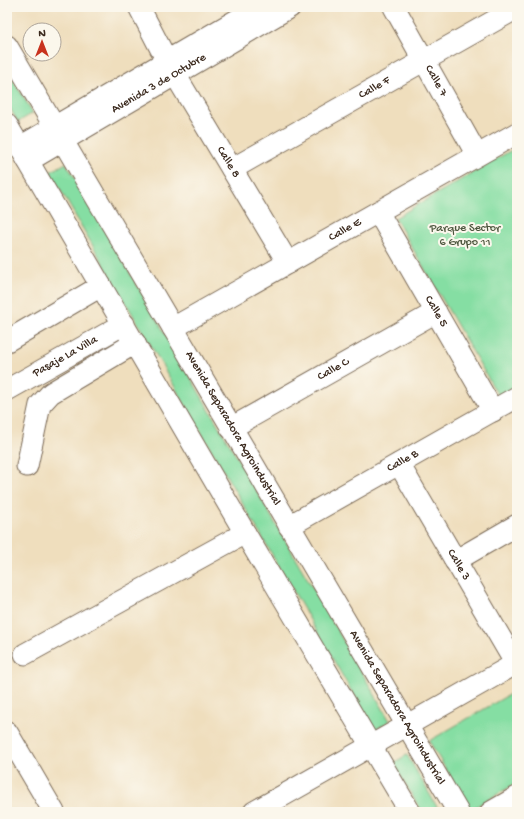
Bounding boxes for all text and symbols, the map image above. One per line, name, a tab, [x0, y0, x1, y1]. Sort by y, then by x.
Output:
north arrow	[22, 22, 62, 62]
text: N	[38, 28, 46, 40]
street label: Avenida 3 de Octubre	[109, 50, 210, 117]
street label: Calle 7	[421, 63, 450, 100]
street label: Calle F	[357, 74, 394, 103]
street label: Calle 8	[213, 144, 243, 181]
street label: Calle E	[327, 215, 364, 245]
park label: Parque Sector 6 Grupo 11	[429, 222, 502, 250]
street label: Calle 5	[421, 293, 450, 330]
street label: Pasaje La Villa	[30, 333, 100, 381]
street label: Avenida Separadora Agroindustrial	[181, 349, 283, 509]
street label: Calle C	[315, 355, 353, 384]
street label: Calle B	[385, 447, 422, 476]
street label: Calle 3	[443, 547, 473, 583]
street label: Avenida Separadora Agroindustrial	[346, 628, 448, 788]

